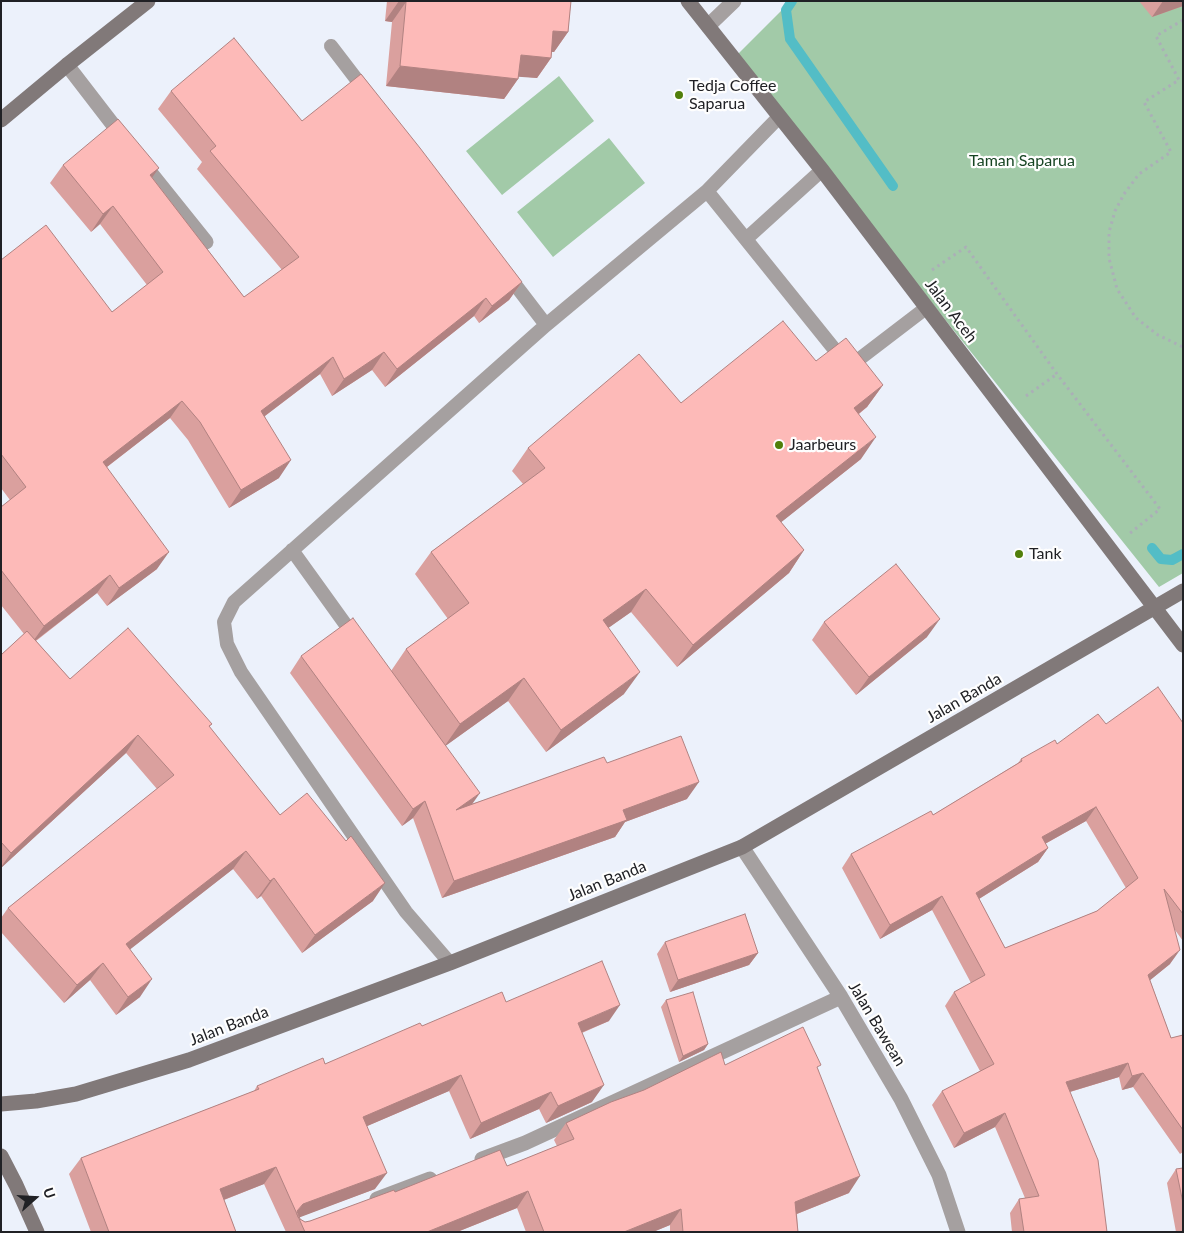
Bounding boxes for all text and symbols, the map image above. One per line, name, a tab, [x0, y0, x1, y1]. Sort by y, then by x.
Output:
place label: Tedja Coffee Saparua	[689, 76, 776, 114]
marker: Tedja Coffee Saparua	[673, 89, 685, 101]
park label: Taman Saparua	[969, 151, 1075, 171]
street label: Jalan Aceh	[921, 275, 981, 347]
place label: Jaarbeurs	[789, 435, 856, 455]
marker: Jaarbeurs	[773, 439, 785, 451]
place label: Tank	[1029, 544, 1062, 564]
marker: Tank	[1013, 548, 1025, 560]
street label: Jalan Banda	[923, 669, 1005, 727]
street label: Jalan Banda	[565, 857, 649, 905]
street label: Jalan Bawean	[844, 978, 910, 1070]
street label: Jalan Banda	[187, 1002, 271, 1050]
north arrow	[10, 1173, 60, 1223]
text: U	[40, 1185, 59, 1201]

